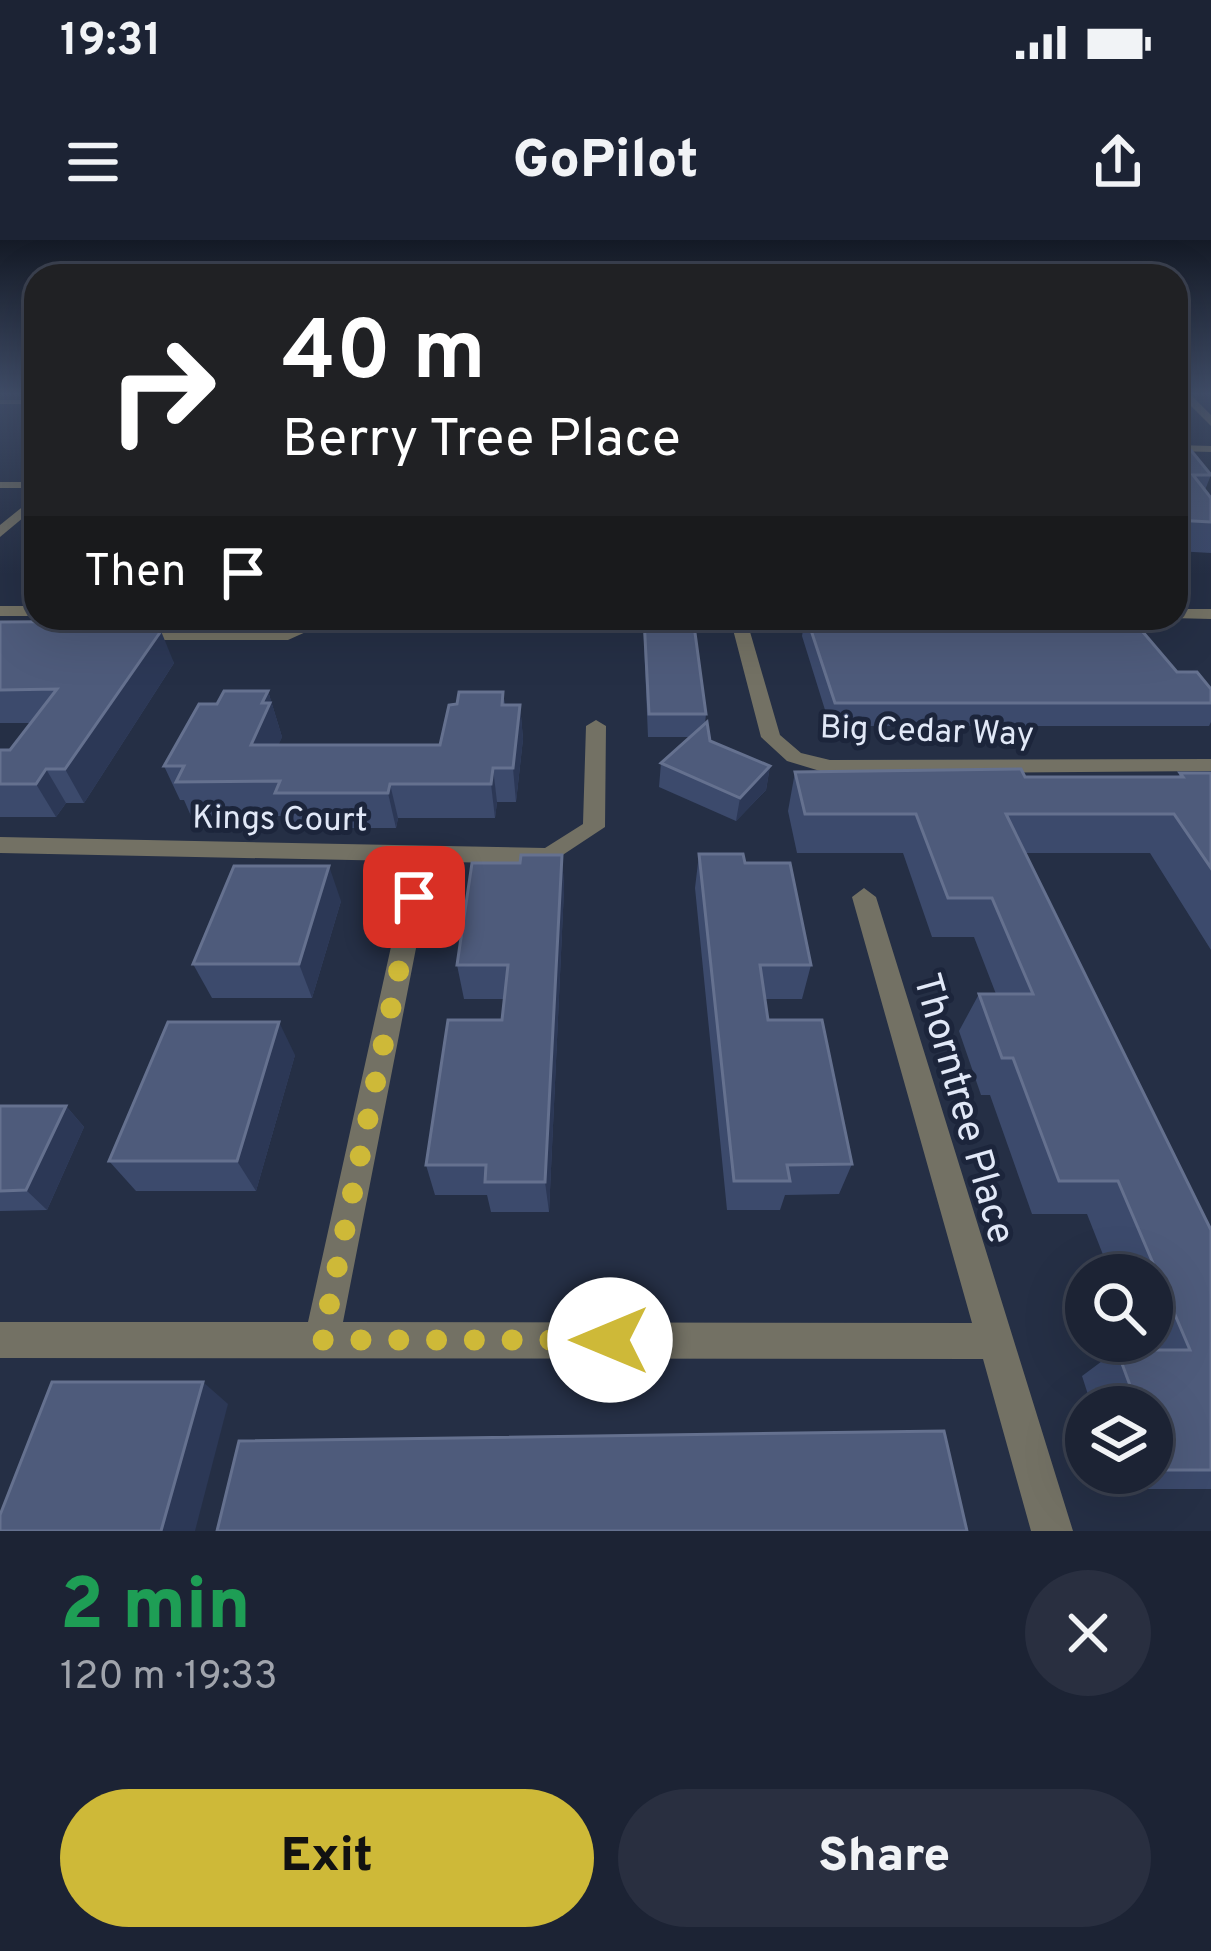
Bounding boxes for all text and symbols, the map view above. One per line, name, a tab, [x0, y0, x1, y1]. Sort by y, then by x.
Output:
text: 19:31	[60, 14, 161, 71]
text: GoPilot	[513, 128, 698, 197]
icon: menu	[60, 129, 126, 195]
icon: share	[1085, 129, 1151, 195]
text: 40 m	[282, 303, 486, 409]
icon: right	[84, 312, 240, 468]
text: Berry Tree Place	[282, 407, 681, 476]
icon: arrive	[210, 540, 276, 606]
text: Then	[84, 545, 186, 602]
street label: Big Cedar Way	[819, 708, 1035, 758]
street label: Kings Court	[192, 798, 368, 844]
pin	[363, 846, 465, 948]
icon: arrive	[381, 864, 447, 930]
street label: Thorntree Place	[900, 968, 1024, 1250]
map controls	[1065, 1254, 1173, 1494]
button: search	[1065, 1254, 1173, 1362]
position arrow	[547, 1277, 673, 1403]
button: layers	[1065, 1386, 1173, 1494]
text: 2 min	[60, 1563, 250, 1655]
button: close	[1025, 1570, 1151, 1696]
text: 120 m · 19:33	[60, 1654, 278, 1703]
button: Exit	[60, 1789, 594, 1927]
button: Share	[618, 1789, 1151, 1927]

